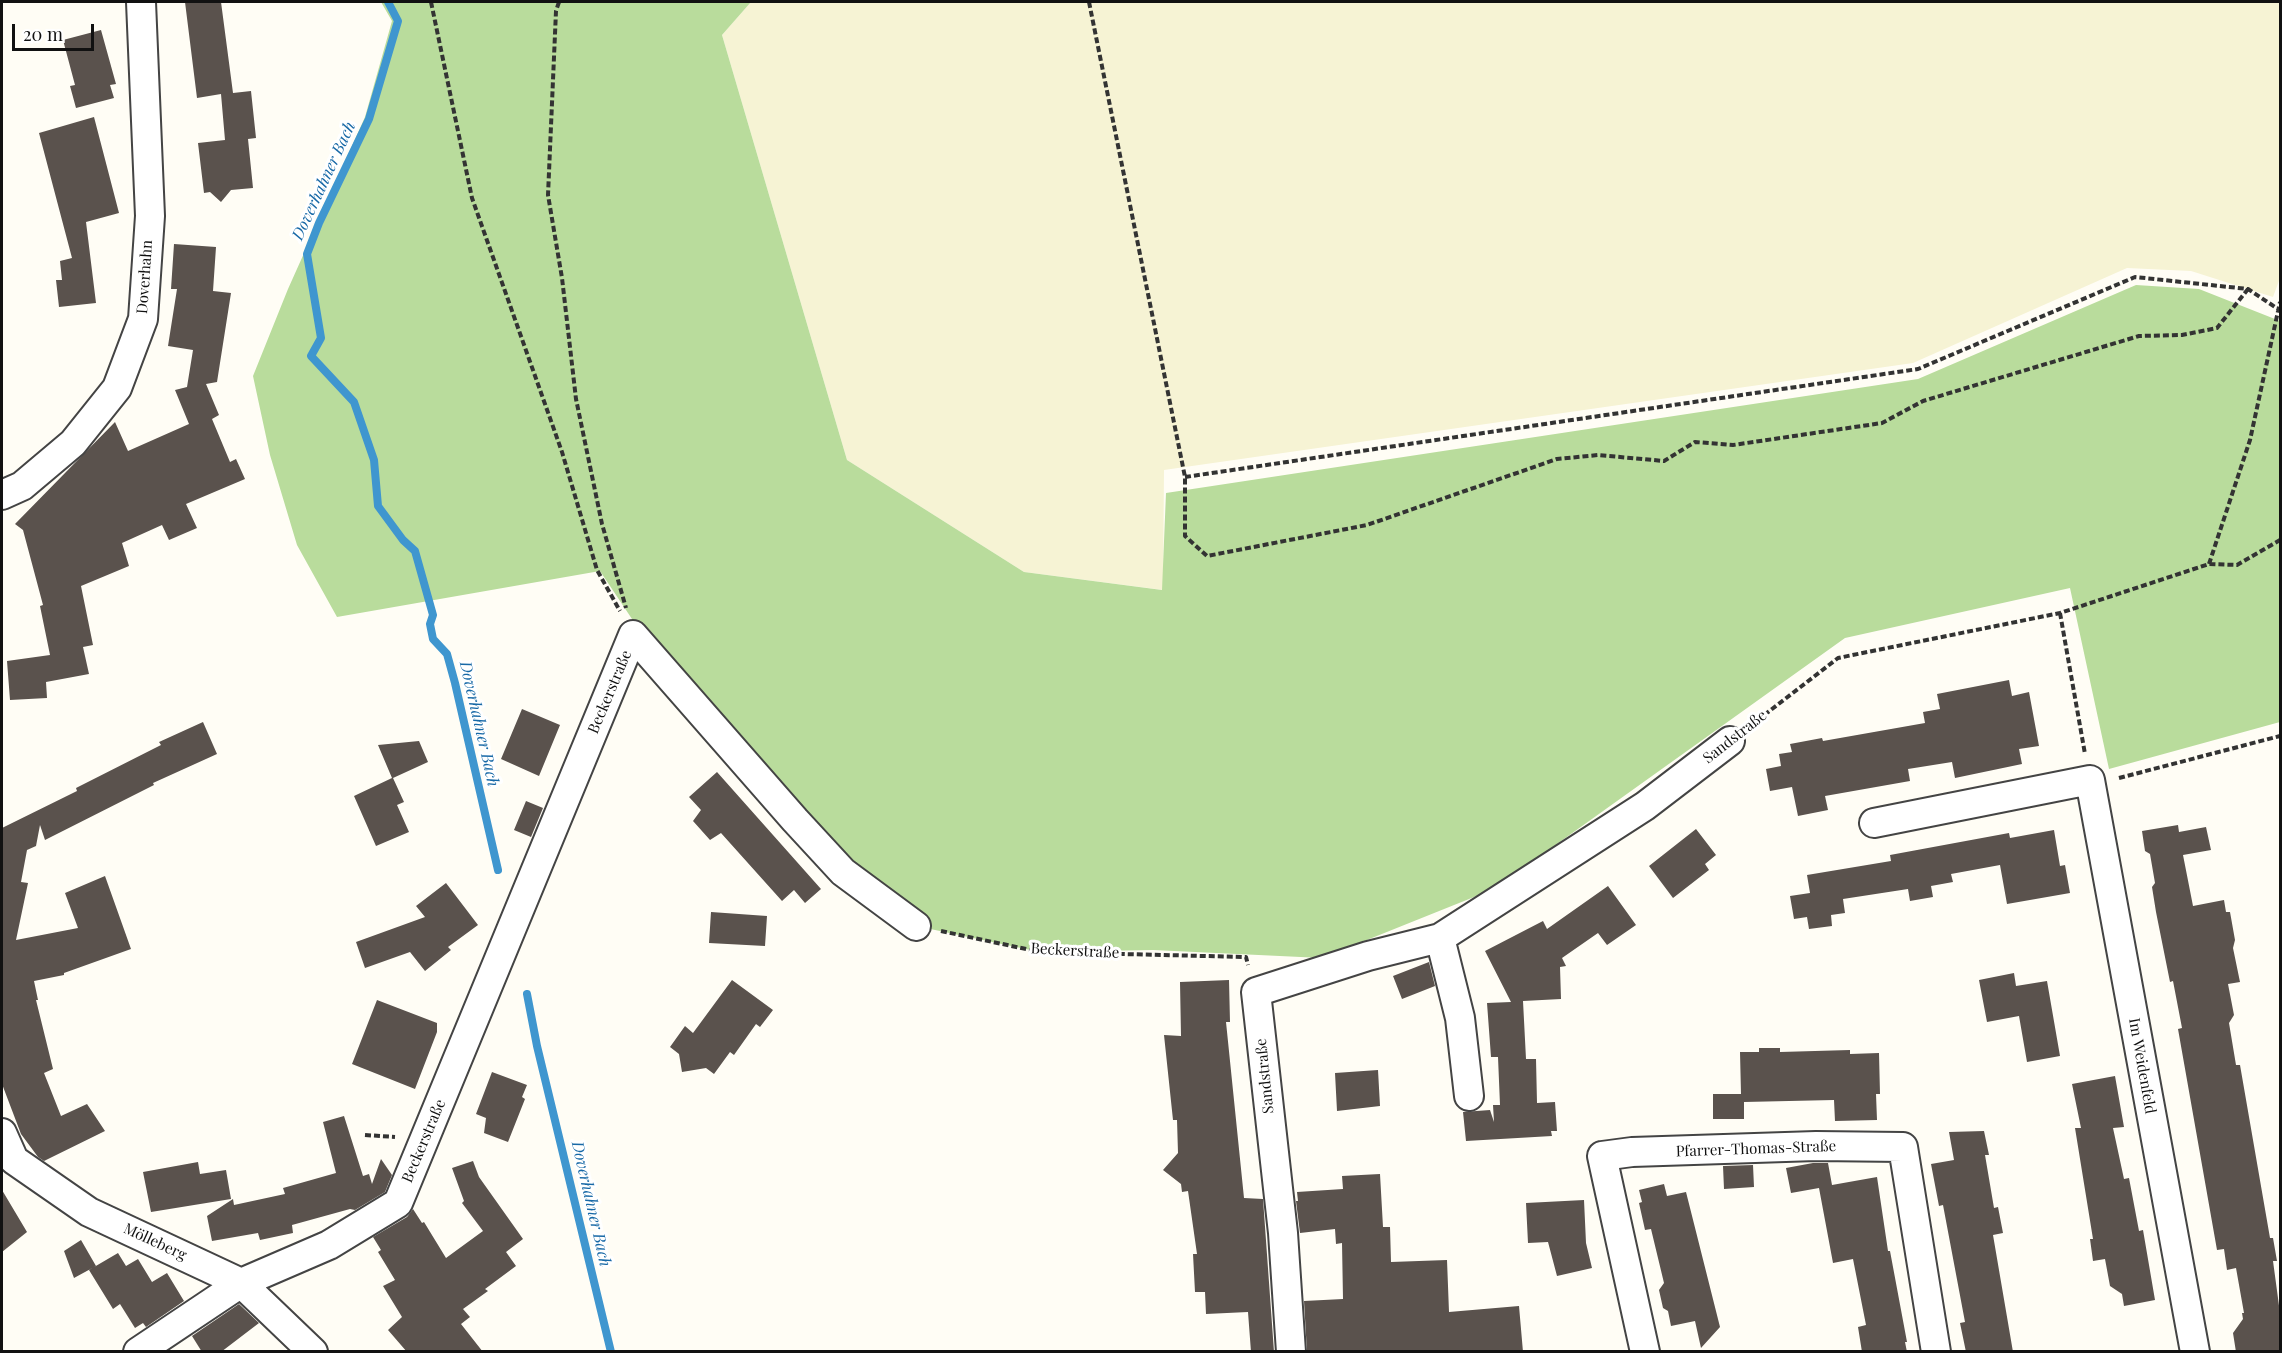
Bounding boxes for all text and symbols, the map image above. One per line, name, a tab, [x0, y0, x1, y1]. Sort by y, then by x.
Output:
scale bar	[15, 12, 98, 50]
text: 20 m	[23, 22, 63, 46]
water label: Doverhahner Bach	[288, 119, 360, 243]
street label: Doverhahn	[133, 239, 157, 315]
street label: Beckerstraße	[584, 648, 636, 736]
water label: Doverhahner Bach	[455, 659, 503, 789]
street label: Sandstraße	[1700, 707, 1770, 767]
street label: Beckerstraße	[1030, 940, 1120, 962]
street label: Im Weidenfeld	[2125, 1017, 2159, 1115]
street label: Sandstraße	[1252, 1037, 1278, 1115]
street label: Beckerstraße	[398, 1097, 450, 1185]
street label: Pfarrer-Thomas-Straße	[1675, 1137, 1837, 1161]
water label: Doverhahner Bach	[567, 1139, 615, 1269]
street label: Mölleberg	[121, 1220, 189, 1264]

